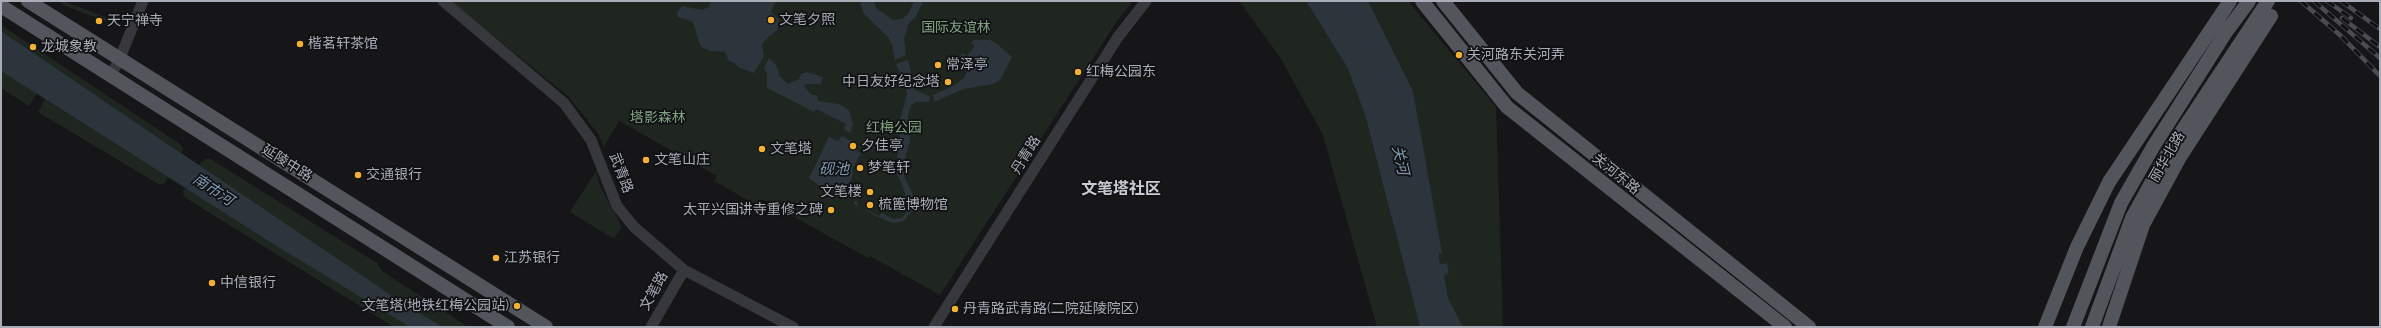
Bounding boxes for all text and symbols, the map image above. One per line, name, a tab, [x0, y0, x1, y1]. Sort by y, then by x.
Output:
place label: 文笔夕照	[779, 12, 835, 28]
place label: 天宁禅寺	[107, 13, 163, 29]
marker: 文笔夕照	[766, 15, 776, 25]
marker: 天宁禅寺	[94, 16, 104, 26]
park label: 国际友谊林	[921, 20, 991, 36]
place label: 楷茗轩茶馆	[308, 36, 378, 52]
place label: 龙城象教	[41, 39, 97, 55]
marker: 楷茗轩茶馆	[295, 39, 305, 49]
marker: 龙城象教	[28, 42, 38, 52]
place label: 关河路东关河弄	[1467, 47, 1565, 63]
marker: 关河路东关河弄	[1454, 50, 1464, 60]
place label: 常泽亭	[946, 57, 988, 73]
marker: 常泽亭	[933, 60, 943, 70]
place label: 红梅公园东	[1086, 64, 1156, 80]
marker: 红梅公园东	[1073, 67, 1083, 77]
place label: 中日友好纪念塔	[842, 74, 940, 90]
marker: 中日友好纪念塔	[943, 77, 953, 87]
park label: 塔影森林	[630, 110, 686, 126]
park label: 红梅公园	[866, 120, 922, 136]
street label: 丽华北路	[2146, 129, 2188, 185]
street label: 丹青路	[1008, 133, 1044, 177]
place label: 夕佳亭	[861, 138, 903, 154]
street label: 延陵中路	[259, 141, 315, 185]
place label: 文笔塔	[770, 141, 812, 157]
marker: 夕佳亭	[848, 141, 858, 151]
water label: 关河	[1388, 143, 1412, 177]
marker: 文笔塔	[757, 144, 767, 154]
street label: 武青路	[606, 150, 636, 196]
street label: 关河东路	[1589, 150, 1643, 198]
place label: 文笔山庄	[654, 152, 710, 168]
marker: 文笔山庄	[641, 155, 651, 165]
water label: 砚池	[819, 160, 849, 178]
place label: 梦笔轩	[868, 160, 910, 176]
marker: 梦笔轩	[855, 163, 865, 173]
place label: 交通银行	[366, 167, 422, 183]
water label: 南市河	[189, 170, 237, 210]
marker: 交通银行	[353, 170, 363, 180]
district label: 文笔塔社区	[1081, 179, 1161, 199]
place label: 文笔楼	[820, 184, 862, 200]
marker: 文笔楼	[865, 187, 875, 197]
place label: 梳篦博物馆	[878, 197, 948, 213]
marker: 梳篦博物馆	[865, 200, 875, 210]
place label: 太平兴国讲寺重修之碑	[683, 202, 823, 218]
marker: 太平兴国讲寺重修之碑	[826, 205, 836, 215]
place label: 江苏银行	[504, 250, 560, 266]
marker: 江苏银行	[491, 253, 501, 263]
street label: 文笔路	[636, 269, 672, 313]
place label: 中信银行	[220, 275, 276, 291]
marker: 中信银行	[207, 278, 217, 288]
place label: 文笔塔(地铁红梅公园站)	[361, 298, 509, 314]
marker: 文笔塔(地铁红梅公园站)	[512, 301, 522, 311]
place label: 丹青路武青路(二院延陵院区)	[963, 301, 1139, 317]
marker: 丹青路武青路(二院延陵院区)	[950, 304, 960, 314]

